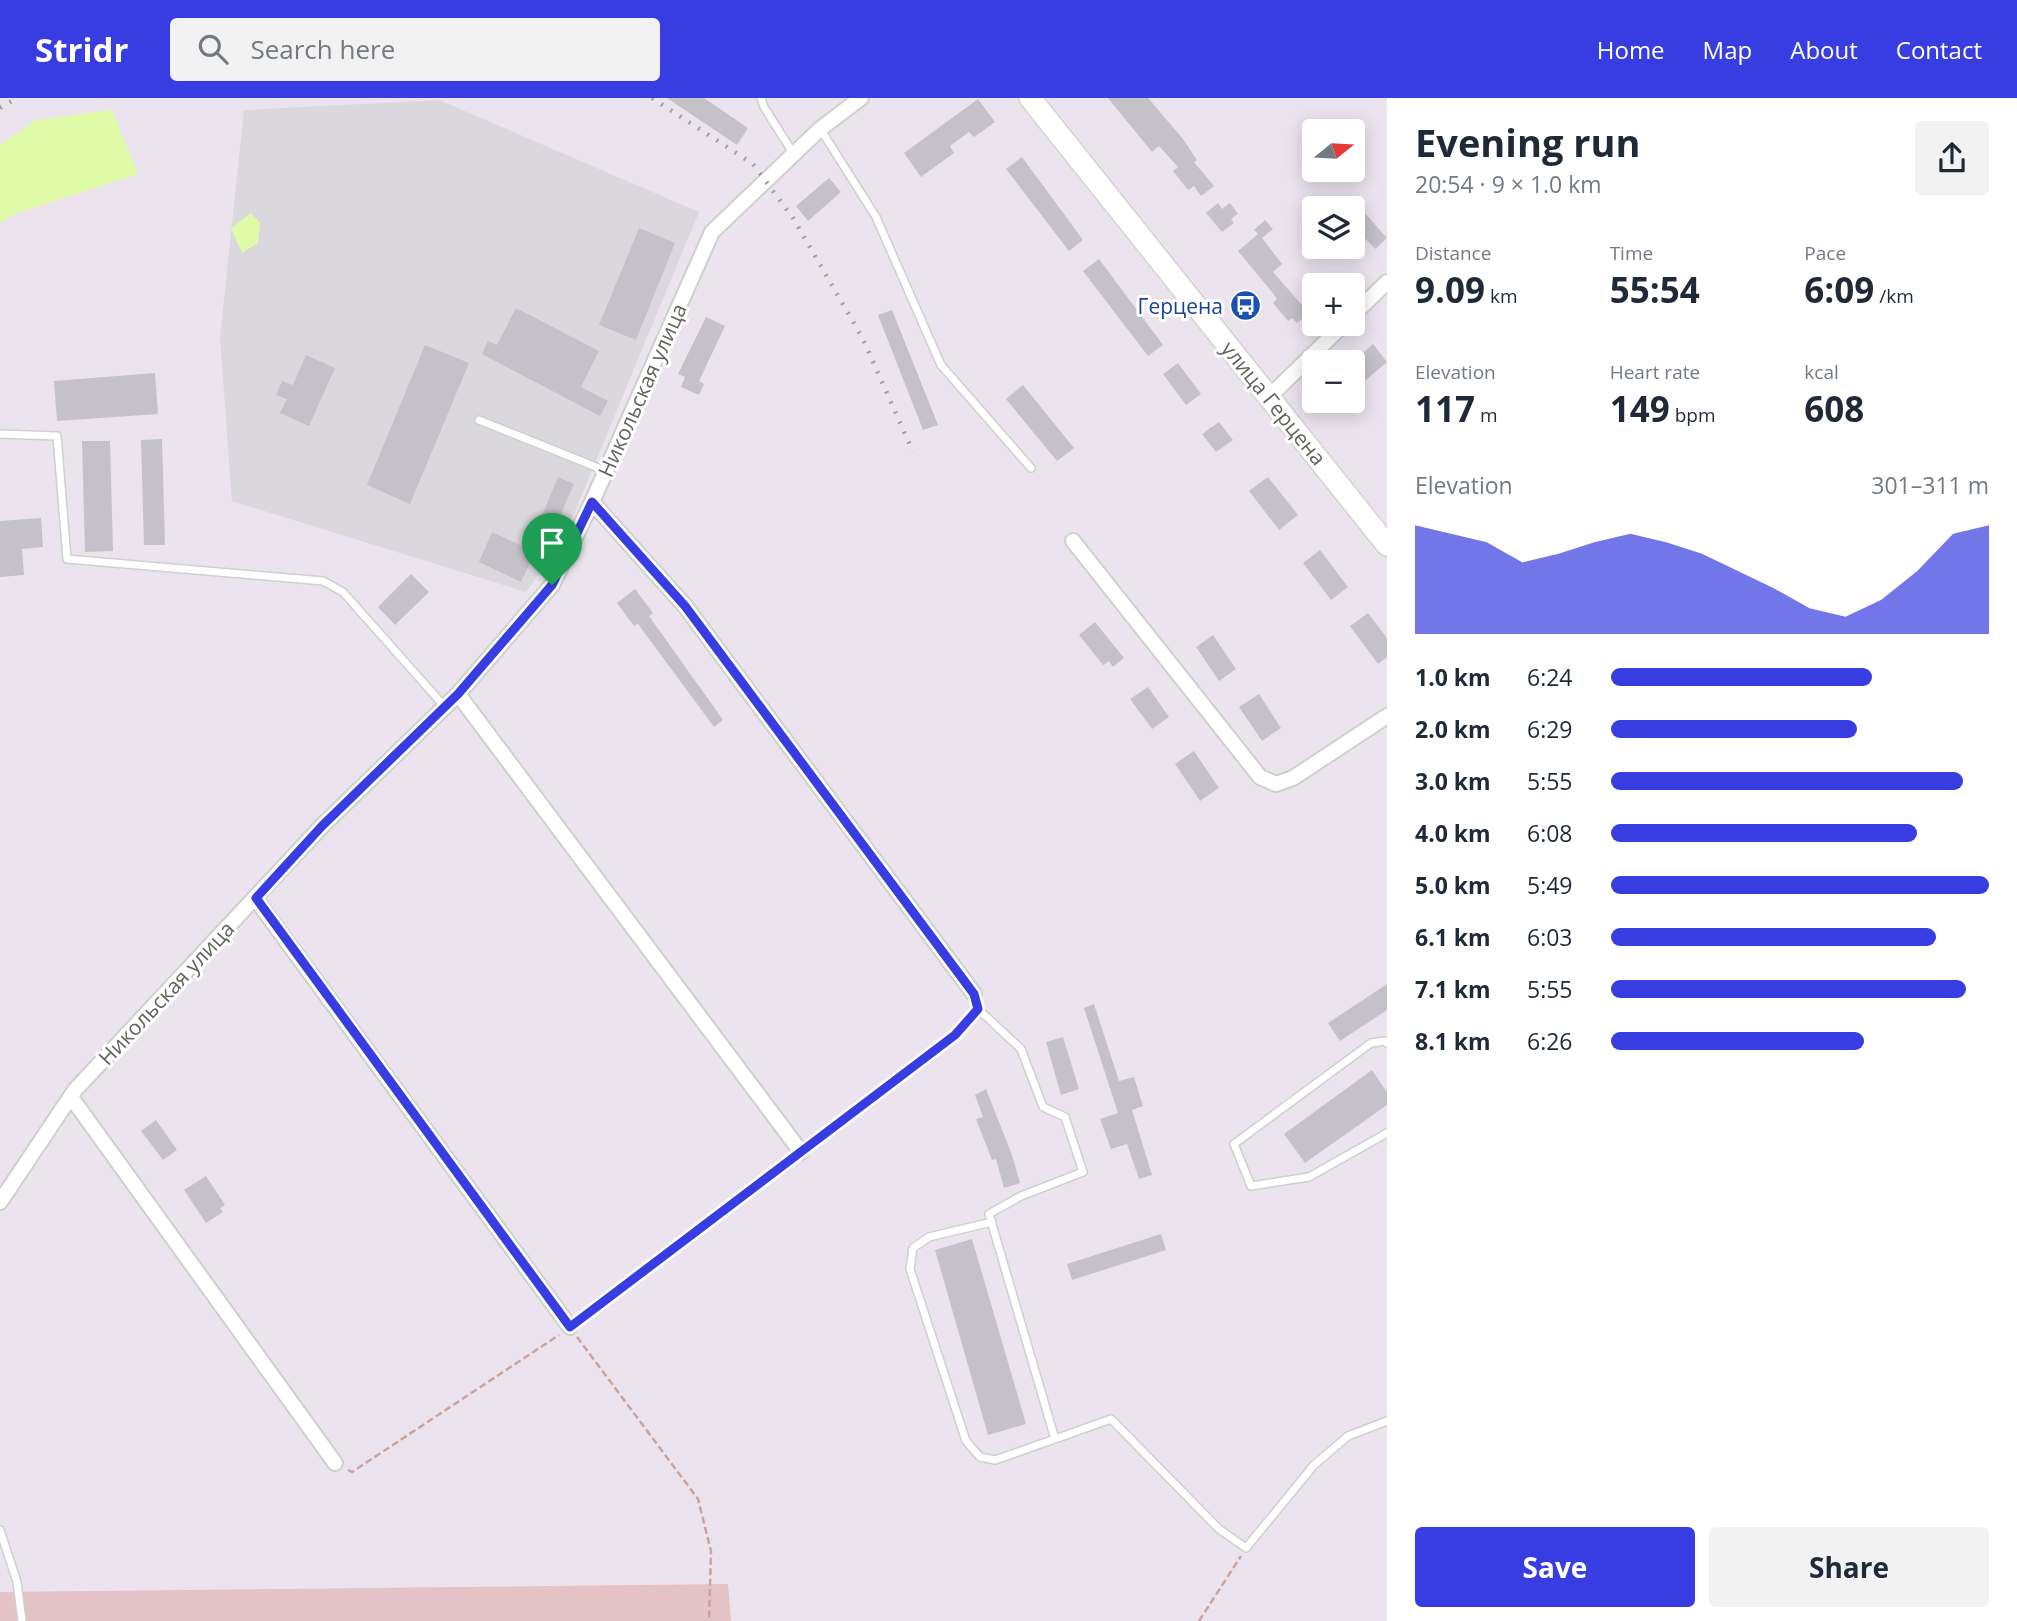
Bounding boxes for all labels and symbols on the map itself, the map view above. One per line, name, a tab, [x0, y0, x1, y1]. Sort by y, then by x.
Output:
north arrow	[1302, 119, 1365, 182]
bus stop icon: Герцена	[1229, 289, 1263, 323]
place label: Герцена	[1138, 292, 1223, 320]
street label: Никольская улица	[591, 299, 693, 481]
street label: улица Герцена	[1215, 335, 1333, 471]
pin	[522, 513, 582, 585]
street label: Никольская улица	[92, 915, 240, 1071]

